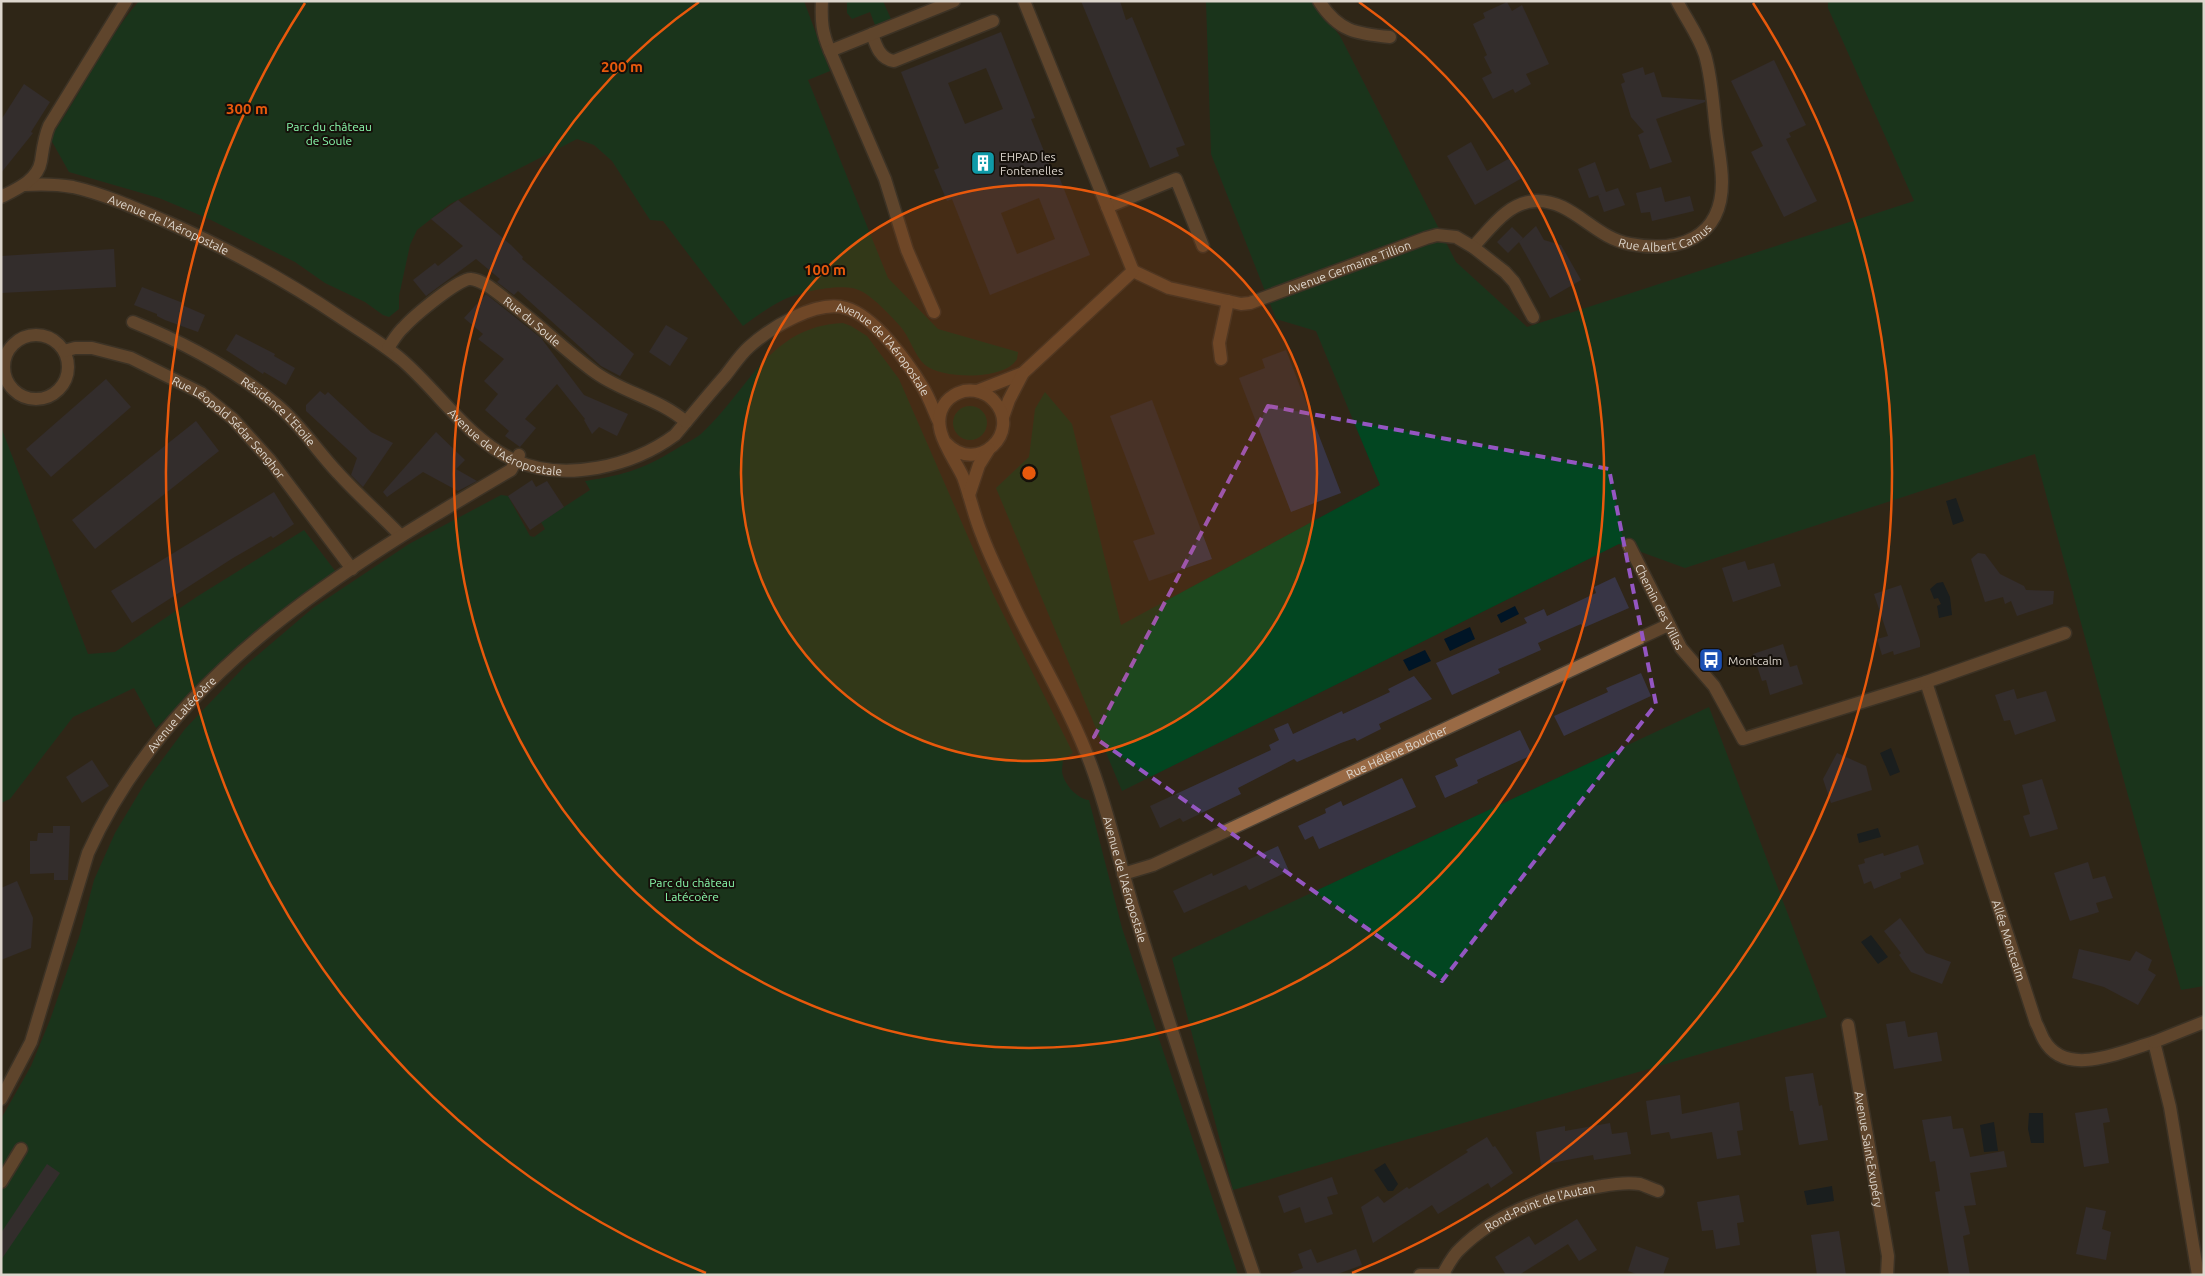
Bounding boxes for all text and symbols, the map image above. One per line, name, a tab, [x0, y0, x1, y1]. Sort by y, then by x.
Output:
text: 200 m	[601, 58, 643, 75]
text: 300 m	[226, 100, 268, 117]
park label: Parc du château de Soule	[286, 120, 372, 147]
building icon: EHPAD les Fontenelles	[970, 150, 996, 176]
place label: EHPAD les Fontenelles	[1000, 150, 1063, 177]
street label: Avenue de l'Aéropostale	[107, 192, 231, 257]
street label: Rue Albert Camus	[1617, 221, 1714, 253]
street label: Avenue Germaine Tillion	[1285, 238, 1413, 295]
text: 100 m	[804, 261, 846, 278]
street label: Rue du Soule	[501, 294, 564, 349]
street label: Avenue de l'Aéropostale	[835, 300, 933, 398]
street label: Rue Léopold Sédar Senghor	[170, 373, 288, 481]
street label: Résidence L'Etoile	[239, 374, 318, 448]
street label: Avenue de l'Aéropostale	[446, 406, 563, 477]
centre of rings	[1020, 464, 1038, 482]
street label: Chemin des Villas	[1633, 562, 1687, 651]
bus stop icon: Montcalm	[1698, 647, 1724, 673]
place label: Montcalm	[1728, 654, 1782, 667]
street label: Avenue Latécoère	[144, 673, 218, 754]
street label: Rue Hélène Boucher	[1344, 722, 1449, 781]
street label: Avenue de l'Aéropostale	[1101, 815, 1150, 944]
park label: Parc du château Latécoère	[649, 876, 735, 903]
street label: Allée Montcalm	[1990, 898, 2028, 982]
street label: Avenue Saint-Exupéry	[1853, 1090, 1886, 1208]
street label: Rond-Point de l'Autan	[1482, 1181, 1596, 1233]

